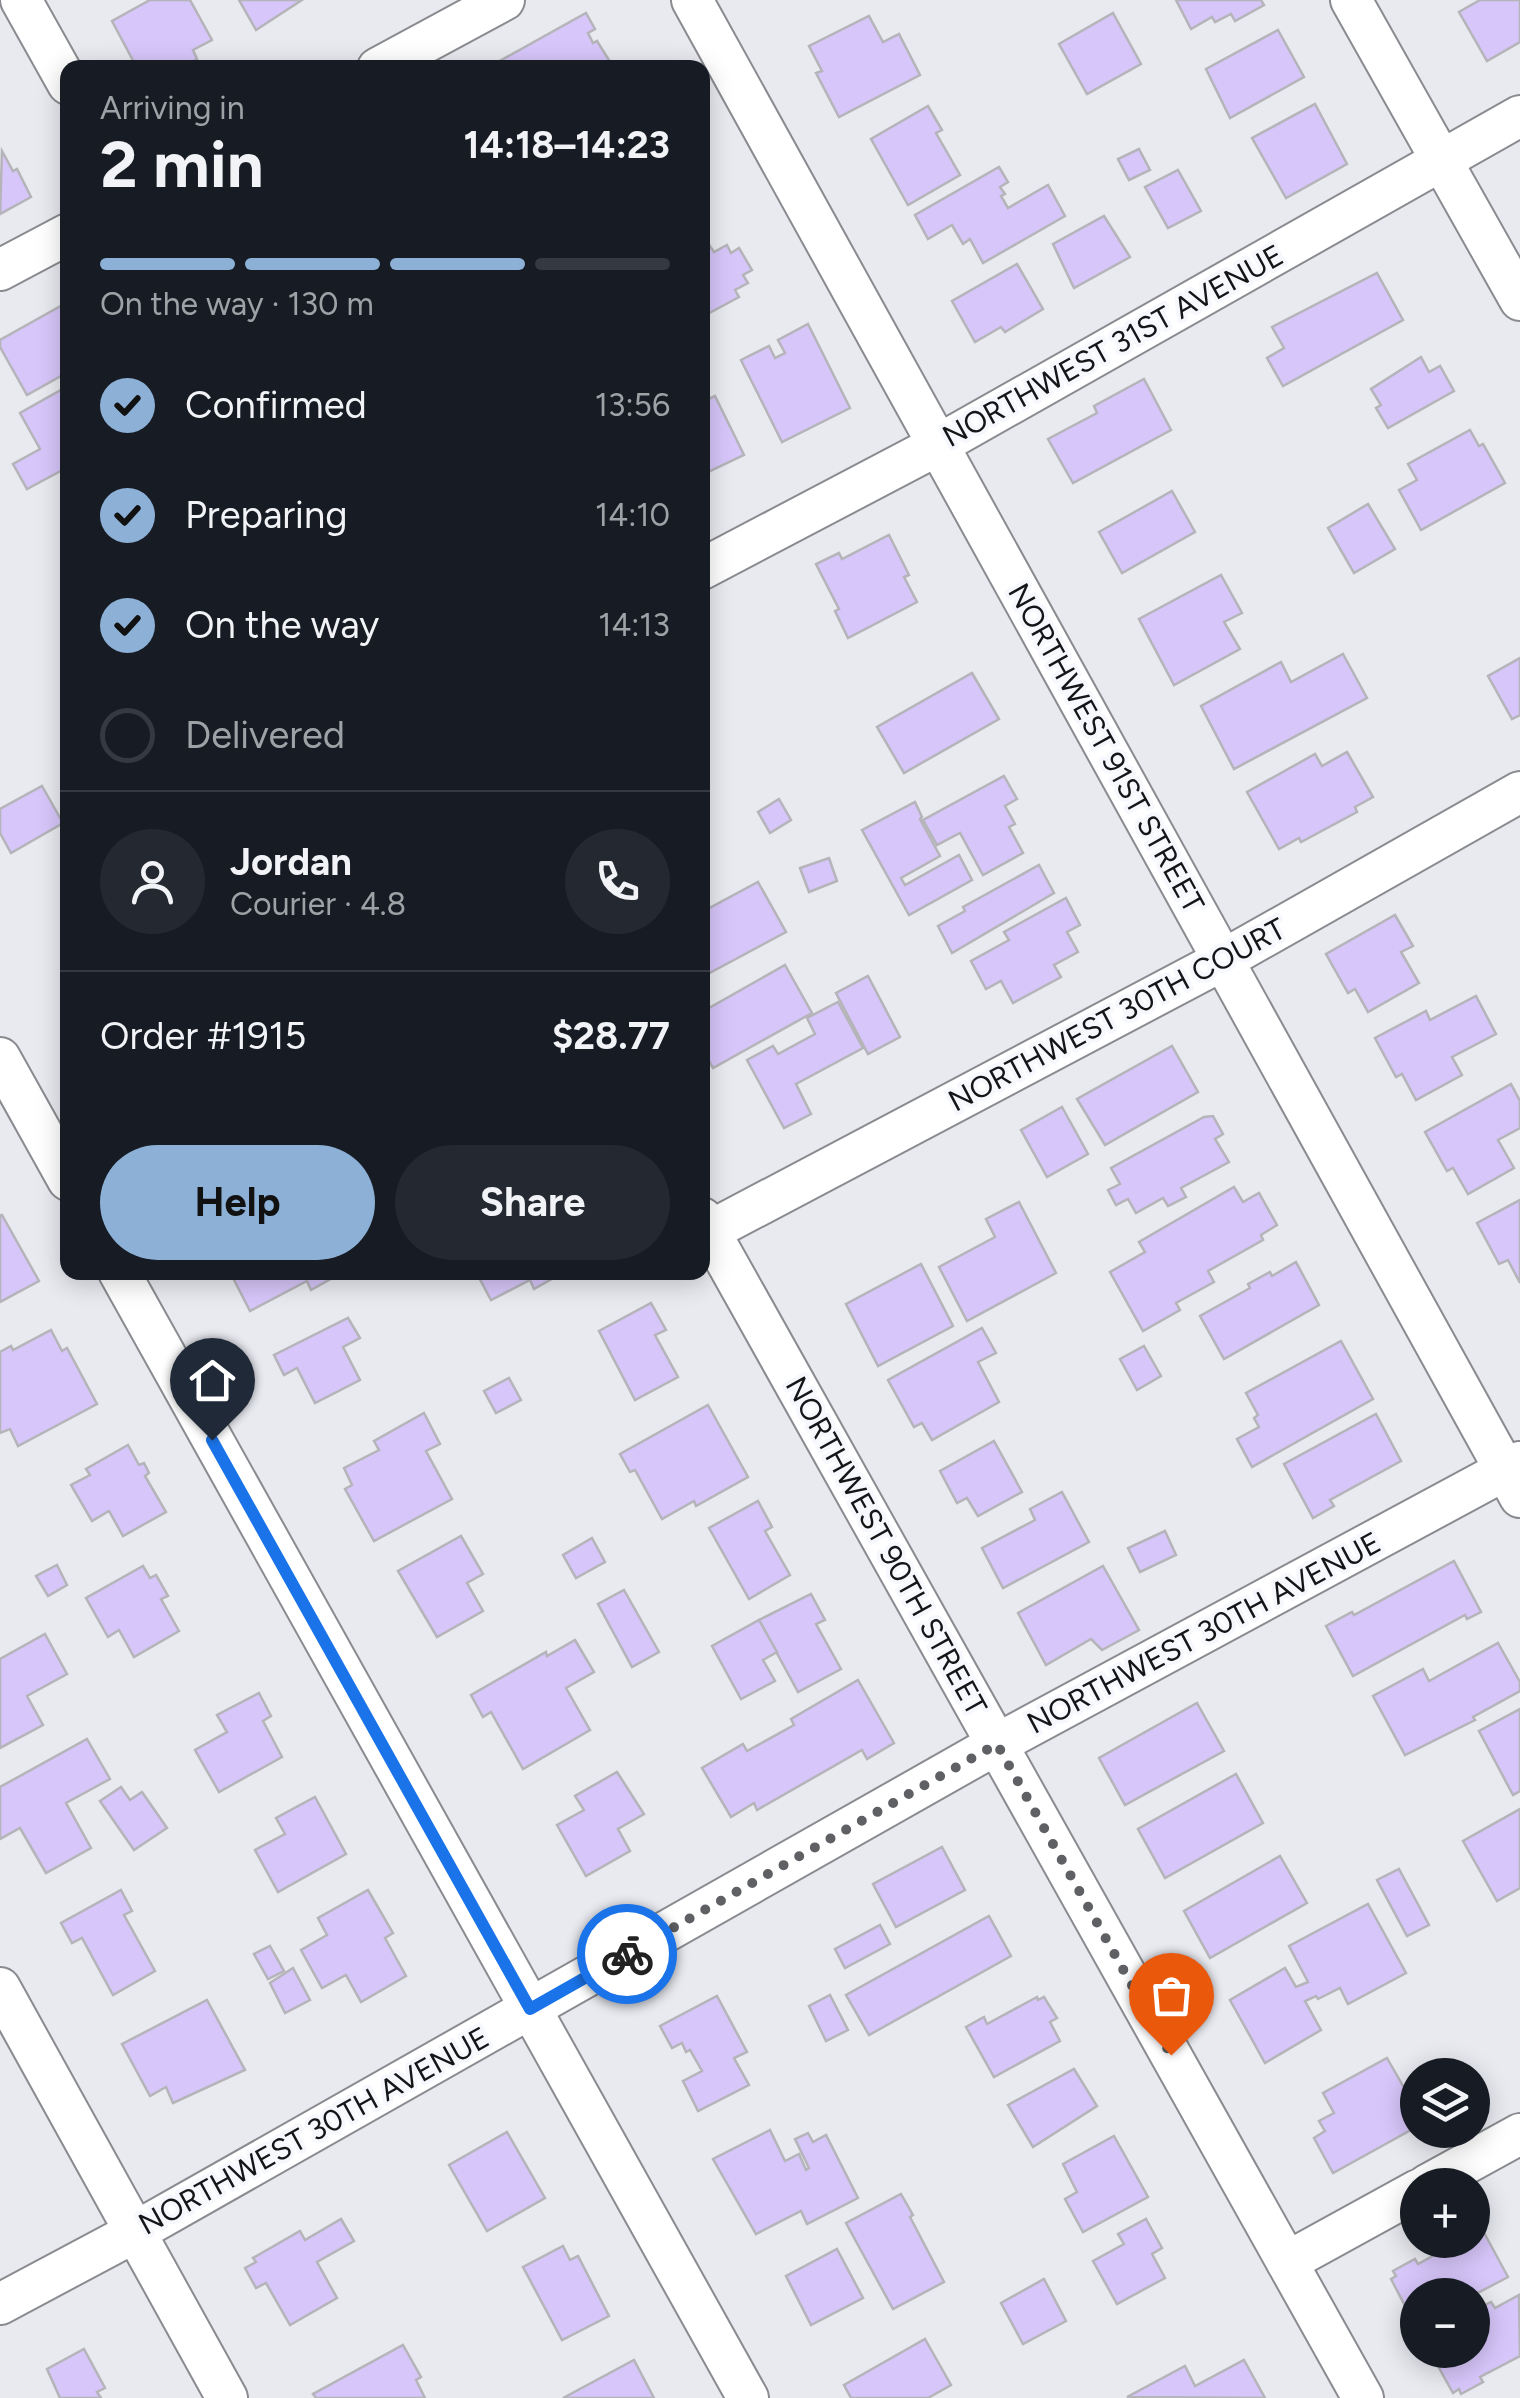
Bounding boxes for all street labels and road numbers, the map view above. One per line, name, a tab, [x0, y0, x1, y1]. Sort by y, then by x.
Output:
street label: NORTHWEST 31ST AVENUE	[936, 236, 1290, 455]
street label: NORTHWEST 91ST STREET	[1000, 577, 1213, 919]
street label: NORTHWEST 30TH COURT	[942, 910, 1292, 1119]
street label: NORTHWEST 90TH STREET	[778, 1370, 995, 1722]
street label: NORTHWEST 30TH AVENUE	[1021, 1523, 1387, 1742]
street label: NORTHWEST 30TH AVENUE	[132, 2019, 495, 2243]

